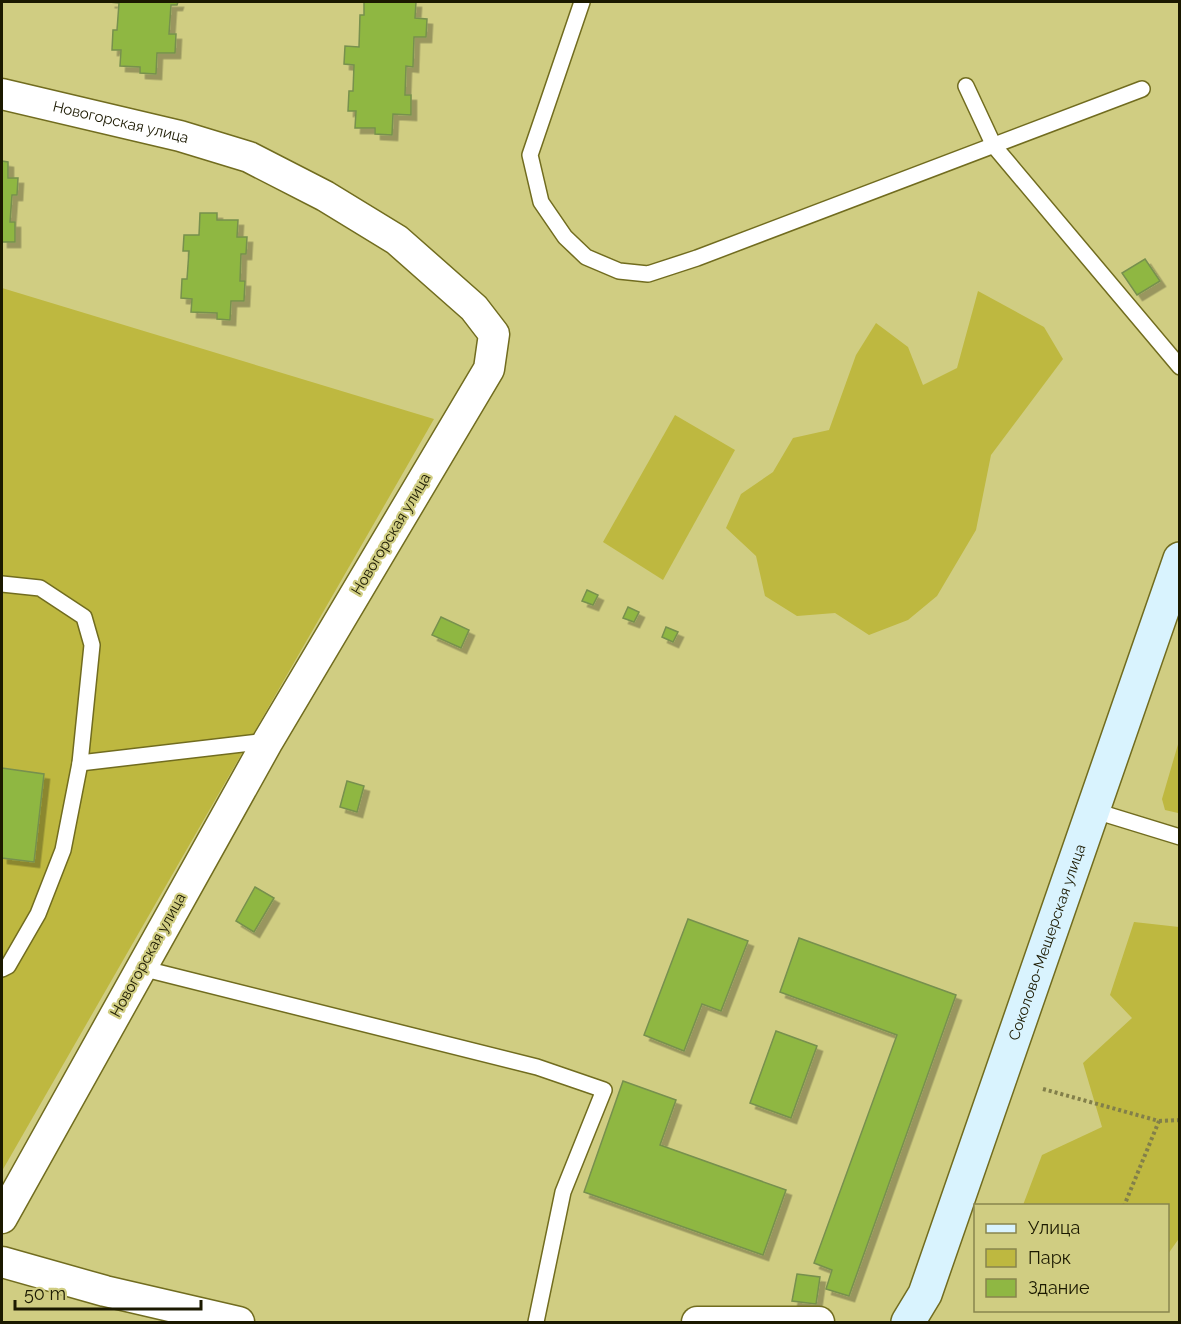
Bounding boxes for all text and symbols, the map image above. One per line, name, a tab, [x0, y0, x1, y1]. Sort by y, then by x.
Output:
street label: Новогорская улица	[51, 97, 191, 147]
street label: Новогорская улица	[348, 470, 434, 598]
street label: Соколово-Мещерская улица	[1005, 842, 1089, 1043]
street label: Новогорская улица	[106, 890, 190, 1020]
legend	[974, 1204, 1169, 1312]
text: Улица	[1028, 1217, 1080, 1238]
text: Парк	[1028, 1247, 1071, 1268]
scale bar	[15, 1273, 201, 1311]
text: Здание	[1028, 1277, 1090, 1298]
text: 50 m	[24, 1283, 66, 1304]

